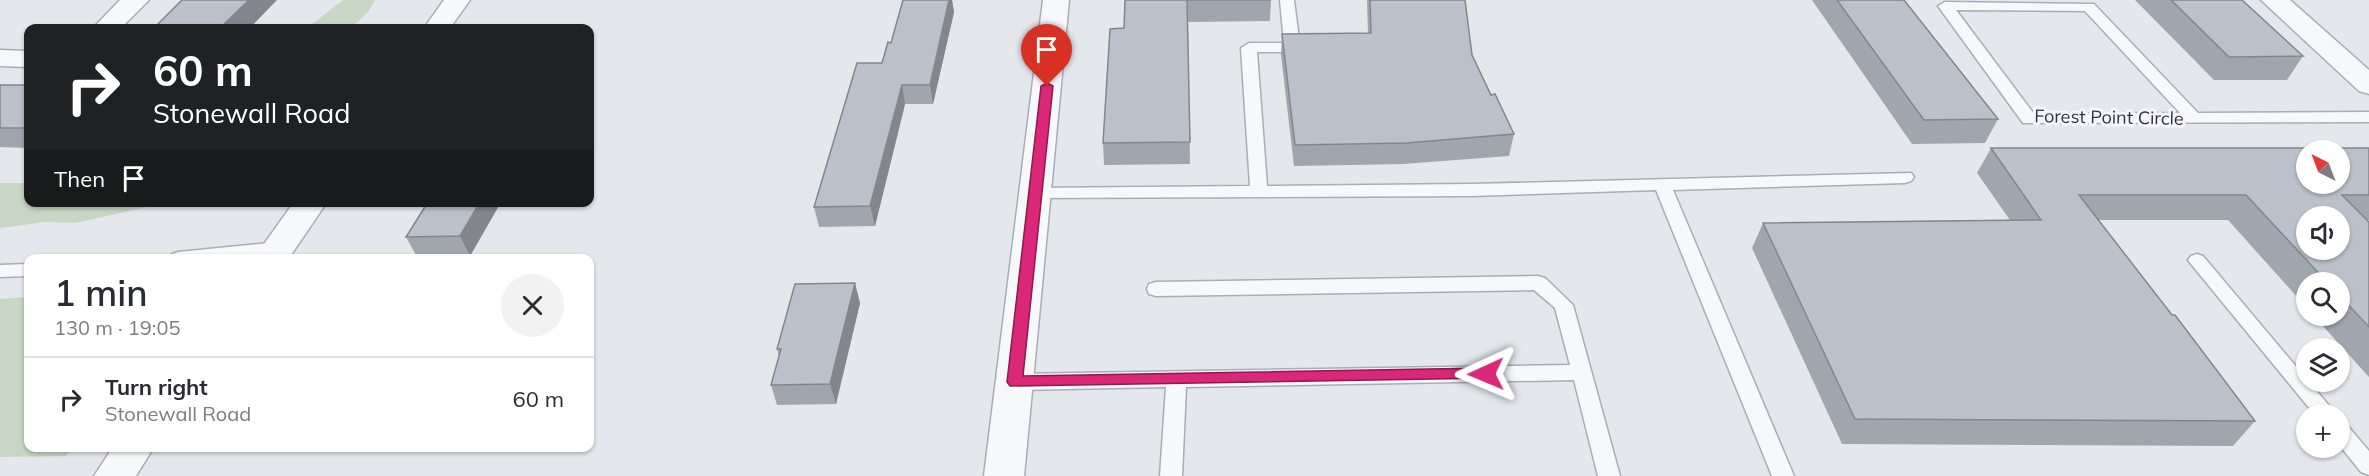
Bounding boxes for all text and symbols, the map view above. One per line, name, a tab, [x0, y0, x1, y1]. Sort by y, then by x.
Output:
pin	[1021, 24, 1072, 86]
icon: arrive	[1030, 33, 1063, 66]
text: 60 m	[153, 44, 253, 97]
icon: right	[54, 48, 132, 126]
text: Stonewall Road	[153, 96, 350, 130]
street label: Forest Point Circle	[2034, 104, 2184, 130]
north arrow	[2296, 140, 2350, 194]
map controls	[2296, 140, 2350, 458]
icon: arrive	[117, 162, 150, 195]
text: Then	[54, 165, 105, 193]
button: sound	[2296, 206, 2350, 260]
text: 1 min	[54, 270, 148, 315]
button: search	[2296, 272, 2350, 326]
button: close	[501, 274, 564, 337]
text: 130 m · 19:05	[54, 315, 180, 340]
button: layers	[2296, 338, 2350, 392]
position arrow	[1454, 342, 1518, 406]
text: Turn right	[105, 373, 208, 401]
icon: right	[54, 383, 87, 416]
text: 60 m	[513, 385, 564, 413]
text: Stonewall Road	[105, 401, 251, 426]
button: +	[2296, 404, 2350, 458]

